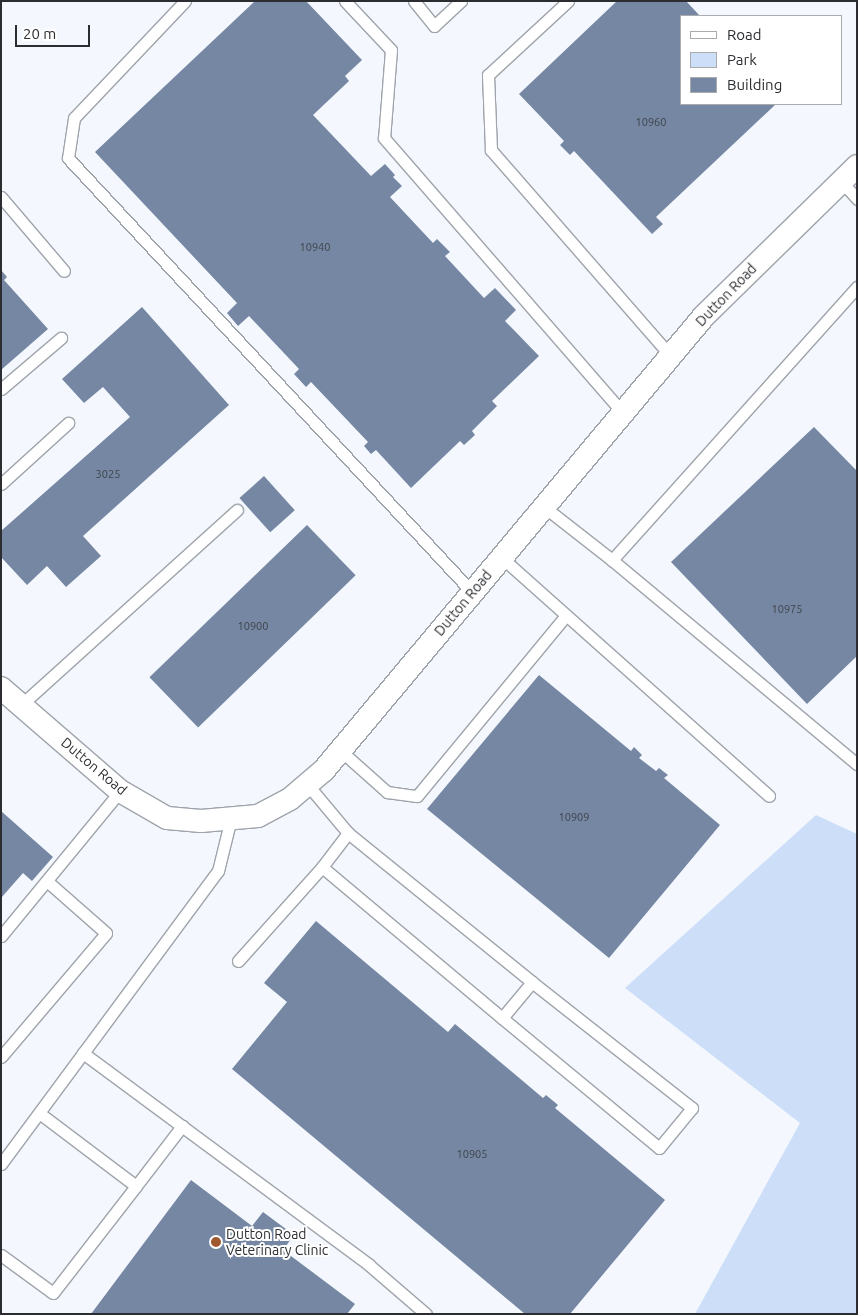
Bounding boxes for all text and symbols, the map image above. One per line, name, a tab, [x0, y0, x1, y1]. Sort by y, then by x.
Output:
scale bar	[18, 15, 92, 47]
legend	[680, 15, 843, 105]
text: 20 m	[23, 25, 56, 42]
text: Road	[727, 26, 762, 43]
text: Park	[727, 51, 757, 68]
text: Building	[727, 76, 782, 93]
house number: 10960	[635, 115, 667, 129]
house number: 10940	[299, 240, 331, 254]
street label: Dutton Road	[692, 260, 760, 330]
house number: 3025	[96, 467, 120, 481]
street label: Dutton Road	[431, 567, 495, 639]
house number: 10975	[771, 602, 803, 616]
house number: 10900	[237, 619, 269, 633]
street label: Dutton Road	[58, 734, 130, 798]
house number: 10909	[558, 810, 590, 824]
house number: 10905	[456, 1147, 488, 1161]
place label: Dutton Road Veterinary Clinic	[226, 1226, 328, 1258]
marker: Dutton Road Veterinary Clinic	[210, 1236, 222, 1248]

